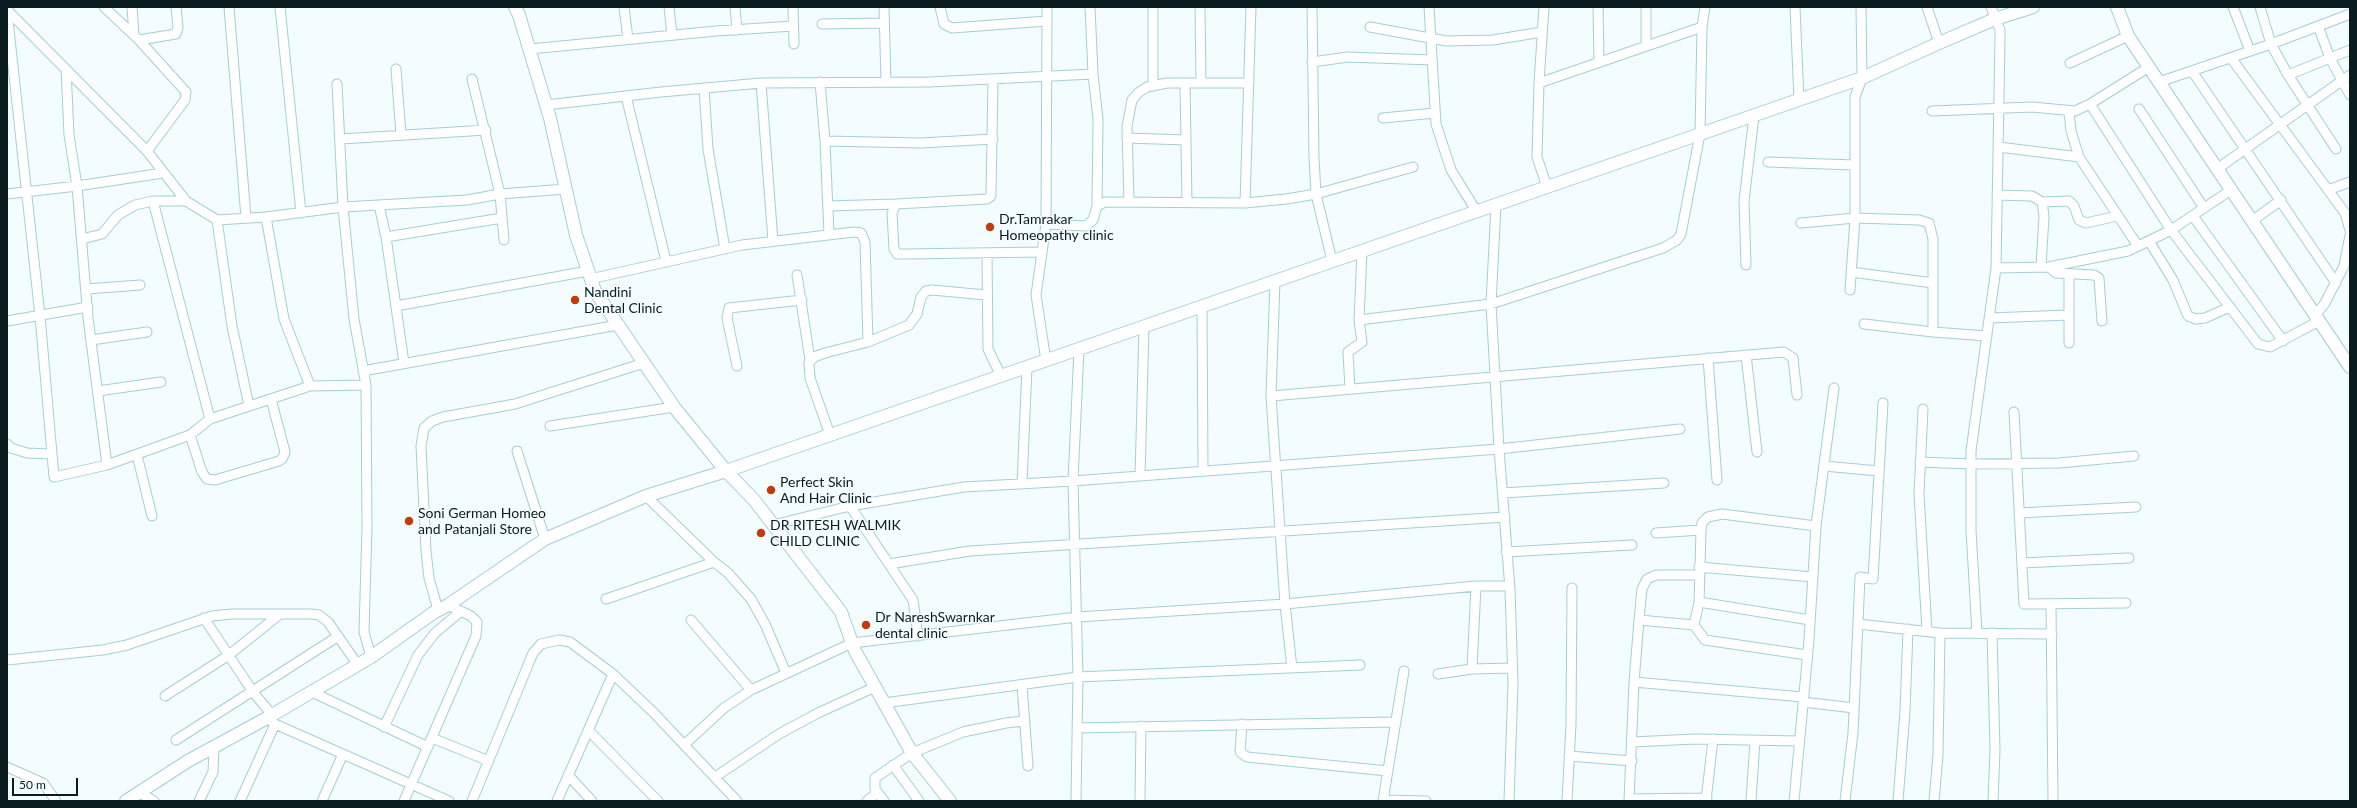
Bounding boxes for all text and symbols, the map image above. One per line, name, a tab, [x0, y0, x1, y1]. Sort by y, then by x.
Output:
place label: Dr.Tamrakar Homeopathy clinic	[999, 211, 1114, 244]
marker: Dr.Tamrakar Homeopathy clinic	[984, 221, 996, 233]
place label: Nandini Dental Clinic	[584, 284, 662, 316]
marker: Nandini Dental Clinic	[569, 294, 581, 306]
place label: Perfect Skin And Hair Clinic	[780, 474, 872, 506]
marker: Perfect Skin And Hair Clinic	[765, 484, 777, 496]
place label: Soni German Homeo and Patanjali Store	[418, 505, 546, 538]
marker: Soni German Homeo and Patanjali Store	[403, 515, 415, 527]
place label: DR RITESH WALMIK CHILD CLINIC	[770, 517, 901, 550]
marker: DR RITESH WALMIK CHILD CLINIC	[755, 527, 767, 539]
place label: Dr NareshSwarnkar dental clinic	[875, 609, 995, 642]
marker: Dr NareshSwarnkar dental clinic	[860, 619, 872, 631]
scale bar	[14, 770, 80, 796]
text: 50 m	[19, 777, 46, 792]

